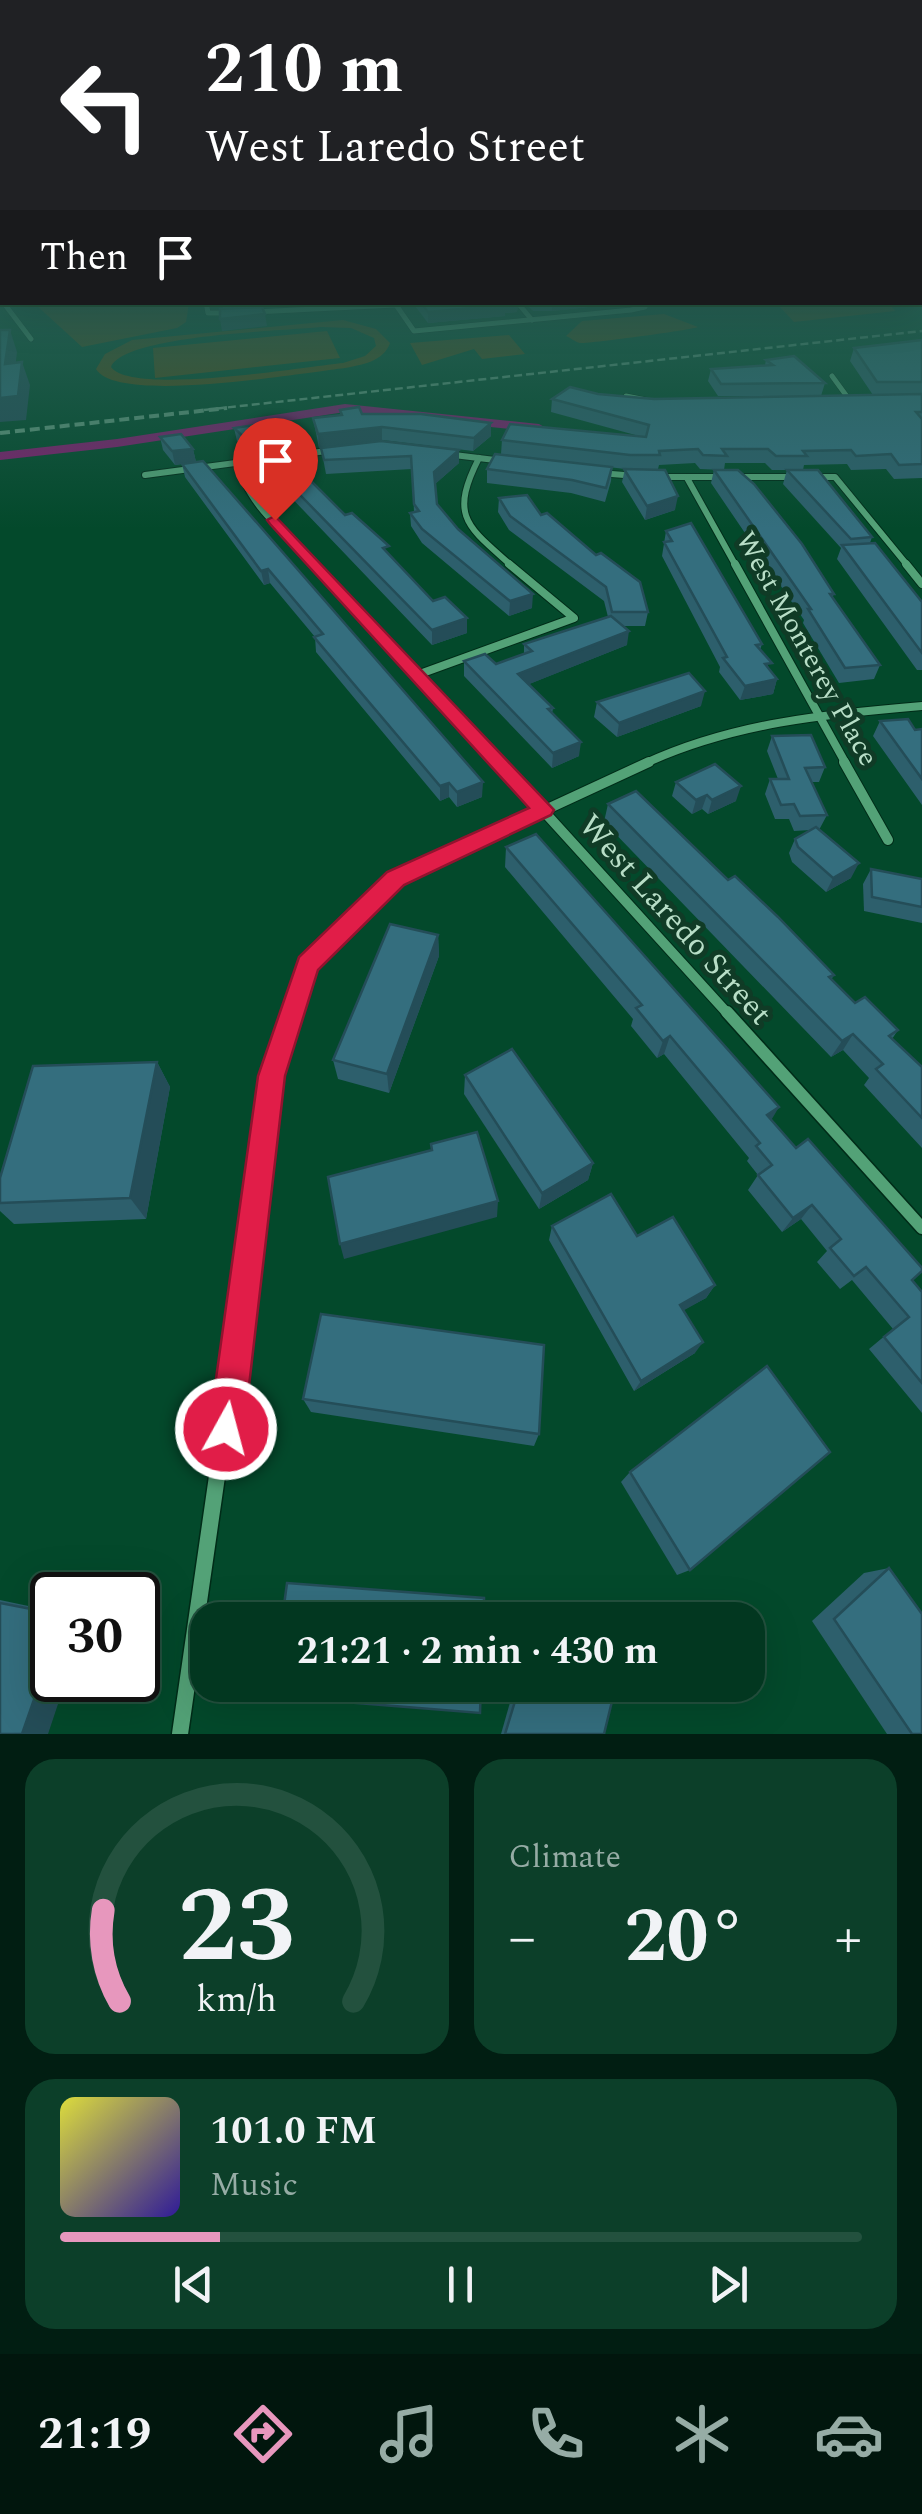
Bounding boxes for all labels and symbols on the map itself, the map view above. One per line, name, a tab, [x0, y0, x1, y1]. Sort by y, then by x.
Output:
pin	[233, 418, 318, 521]
street label: West Monterey Place	[724, 523, 889, 774]
street label: West Laredo Street	[566, 803, 784, 1037]
position arrow	[174, 1377, 278, 1481]
speed limit sign: 30	[30, 1572, 160, 1702]

